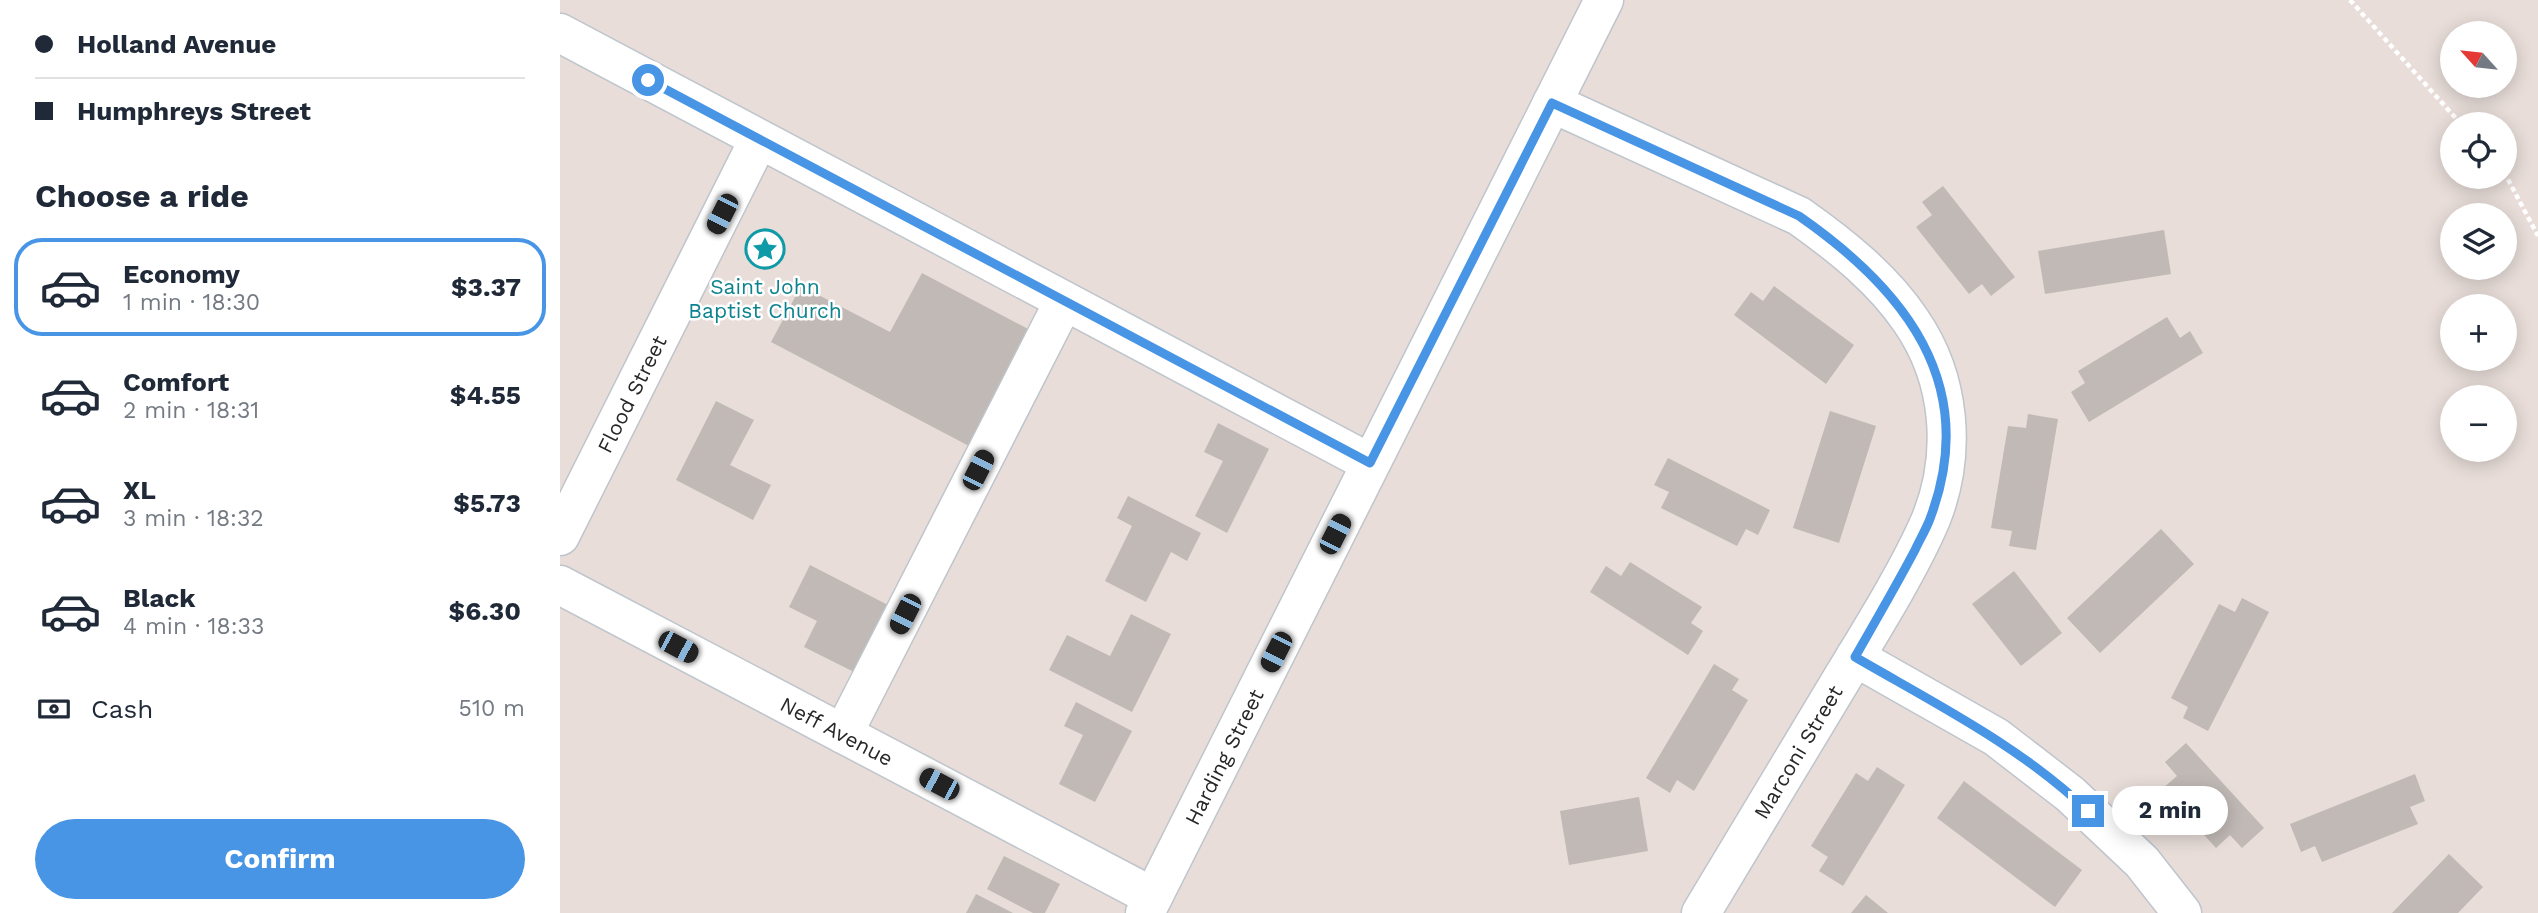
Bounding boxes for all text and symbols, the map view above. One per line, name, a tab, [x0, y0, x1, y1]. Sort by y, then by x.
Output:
north arrow	[2440, 21, 2516, 98]
map controls	[2440, 21, 2517, 462]
text: Holland Avenue	[77, 29, 276, 59]
route start	[632, 64, 664, 96]
text: Humphreys Street	[77, 96, 311, 126]
button: locate	[2440, 112, 2517, 189]
text: Choose a ride	[35, 177, 249, 215]
car	[704, 191, 741, 237]
button: layers	[2440, 203, 2517, 280]
place icon: Saint John Baptist Church	[744, 228, 786, 270]
icon: car	[39, 256, 102, 319]
text: Economy	[123, 259, 240, 289]
text: $3.37	[451, 272, 521, 302]
place label: Saint John Baptist Church	[688, 274, 842, 323]
text: 1 min · 18:30	[123, 289, 260, 316]
button: +	[2440, 294, 2517, 371]
street label: Flood Street	[591, 331, 671, 457]
icon: car	[39, 364, 102, 427]
text: Comfort	[123, 367, 229, 397]
text: $4.55	[450, 380, 521, 410]
button: −	[2440, 385, 2517, 462]
text: 2 min · 18:31	[123, 397, 259, 424]
car	[960, 447, 997, 493]
icon: car	[39, 472, 102, 535]
text: XL	[123, 475, 156, 505]
text: $5.73	[453, 488, 521, 518]
text: 3 min · 18:32	[123, 505, 264, 532]
car	[1317, 511, 1354, 557]
icon: car	[39, 580, 102, 643]
text: Black	[123, 583, 195, 613]
car	[887, 591, 924, 637]
text: $6.30	[449, 596, 521, 626]
text: 4 min · 18:33	[123, 613, 264, 640]
car	[655, 628, 702, 666]
car	[1258, 629, 1295, 675]
street label: Marconi Street	[1748, 681, 1848, 823]
street label: Harding Street	[1179, 684, 1268, 829]
icon: cash	[35, 690, 73, 728]
street label: Neff Avenue	[776, 691, 898, 771]
text: Cash	[91, 694, 153, 724]
text: 510 m	[459, 695, 525, 722]
car	[916, 765, 963, 803]
callout: 2 min	[2112, 786, 2228, 836]
route end	[2072, 795, 2104, 827]
text: 2 min	[2139, 797, 2201, 824]
button: Confirm	[35, 819, 525, 899]

